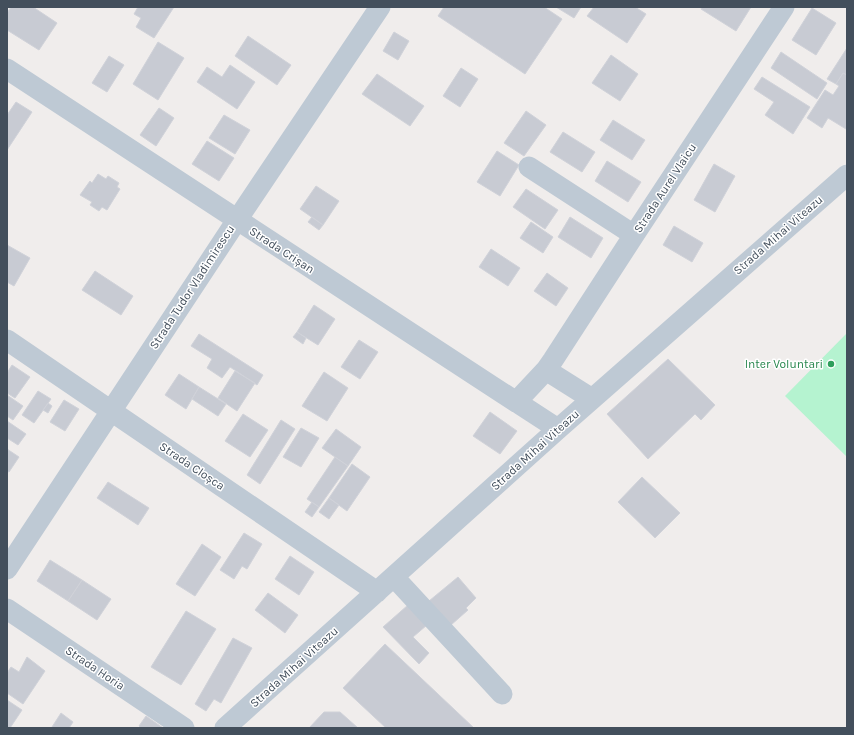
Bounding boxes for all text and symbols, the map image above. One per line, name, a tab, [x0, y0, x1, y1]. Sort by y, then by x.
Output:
street label: Strada Aurel Vlaicu	[631, 141, 699, 235]
street label: Strada Mihai Viteazu	[730, 192, 826, 278]
street label: Strada Tudor Vladimirescu	[147, 222, 237, 352]
street label: Strada Crișan	[247, 224, 317, 276]
place label: Inter Voluntari	[745, 357, 823, 371]
marker: Inter Voluntari	[826, 359, 836, 369]
street label: Strada Mihai Viteazu	[488, 407, 582, 493]
street label: Strada Cloșca	[157, 439, 227, 493]
street label: Strada Mihai Viteazu	[247, 624, 341, 710]
street label: Strada Horia	[63, 643, 127, 693]

